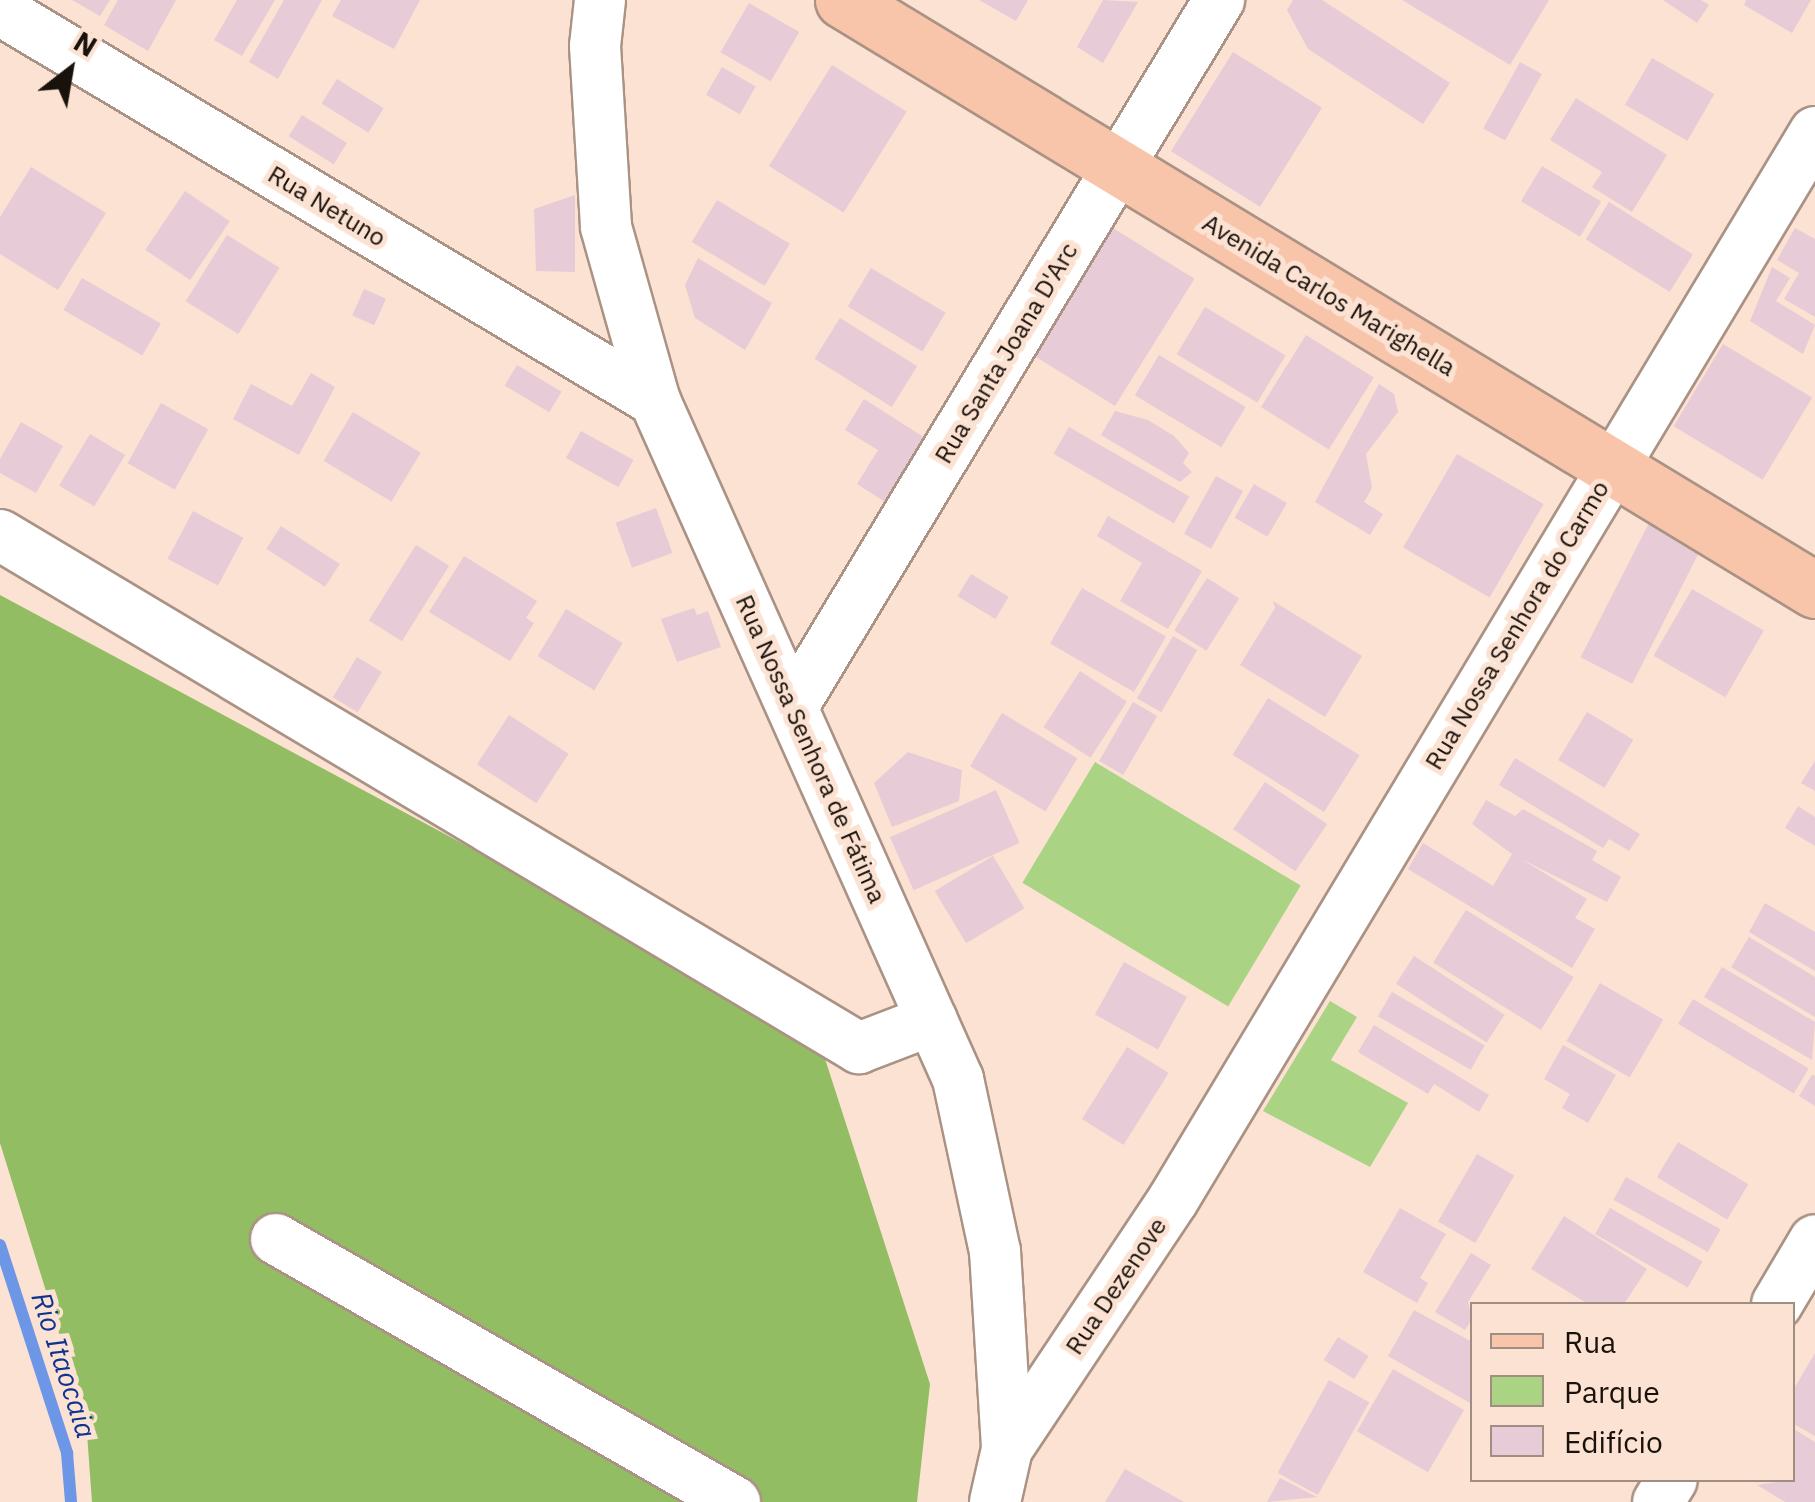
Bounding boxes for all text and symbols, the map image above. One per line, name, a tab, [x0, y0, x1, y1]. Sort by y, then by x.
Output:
north arrow	[20, 20, 120, 120]
text: N	[67, 23, 104, 65]
street label: Rua Netuno	[263, 159, 391, 253]
street label: Avenida Carlos Marighella	[1197, 208, 1461, 382]
street label: Rua Santa Joana D'Arc	[928, 237, 1084, 469]
street label: Rua Nossa Senhora do Carmo	[1419, 475, 1615, 775]
street label: Rua Nossa Senhora de Fátima	[729, 590, 893, 908]
street label: Rua Dezenove	[1059, 1212, 1173, 1360]
water label: Rio Itaocaia	[25, 1288, 103, 1442]
legend	[1470, 1302, 1795, 1482]
text: Rua	[1564, 1322, 1616, 1361]
text: Parque	[1564, 1372, 1660, 1411]
text: Edifício	[1564, 1422, 1663, 1461]

